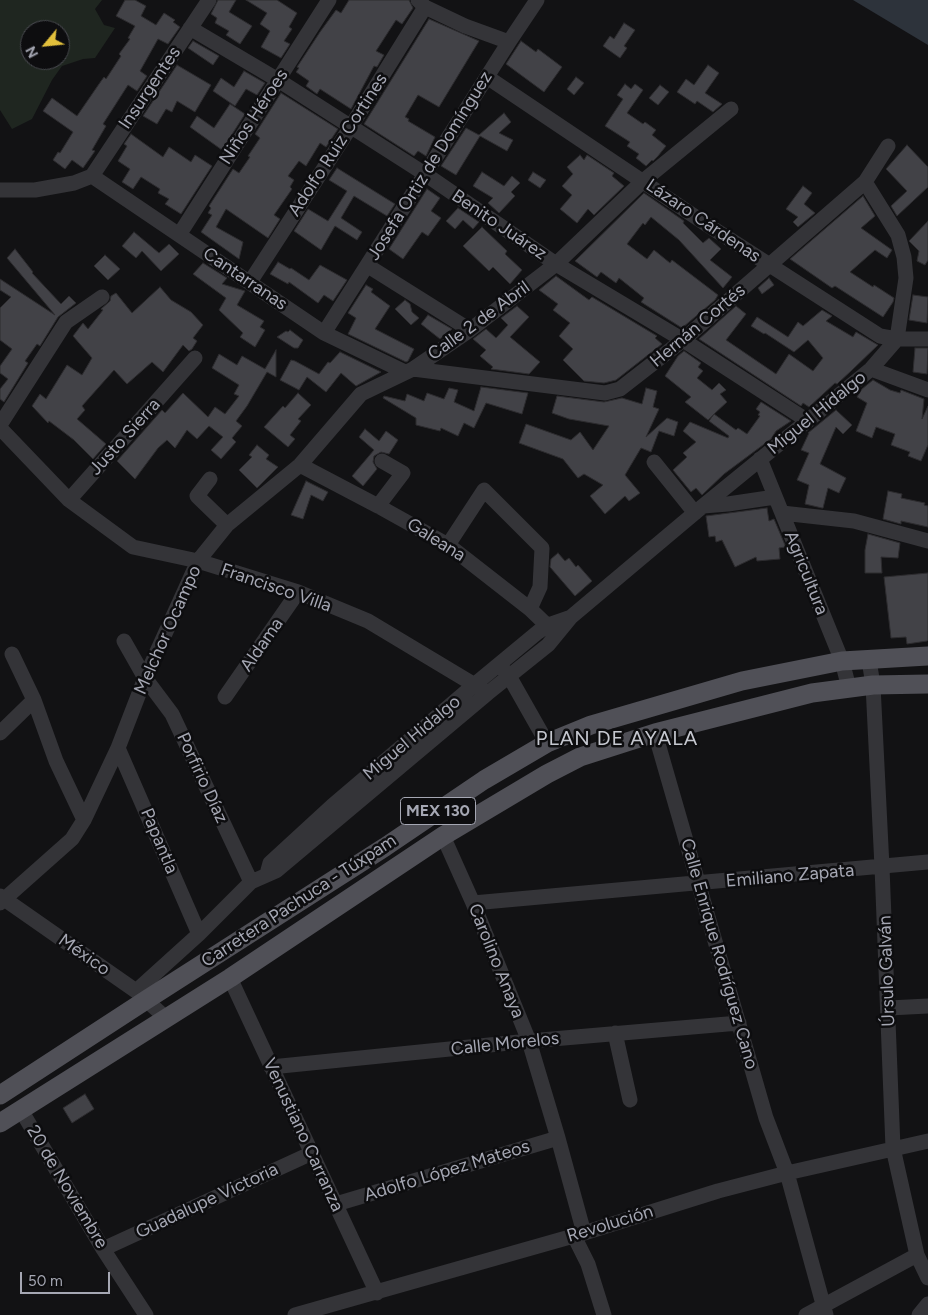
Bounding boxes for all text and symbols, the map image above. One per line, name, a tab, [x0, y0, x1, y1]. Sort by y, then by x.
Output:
north arrow	[20, 20, 70, 70]
text: N	[22, 43, 42, 61]
street label: Insurgentes	[115, 43, 185, 133]
street label: Niños Héroes	[215, 65, 293, 169]
street label: Josefa Ortiz de Domínguez	[363, 67, 497, 265]
street label: Adolfo Ruiz Cortines	[284, 70, 392, 220]
street label: Lázaro Cárdenas	[642, 175, 764, 267]
street label: Benito Juárez	[447, 185, 551, 265]
street label: Cantarranas	[199, 243, 291, 315]
street label: Calle 2 de Abril	[424, 277, 534, 365]
street label: Hernán Cortés	[646, 280, 750, 372]
street label: Miguel Hidalgo	[763, 367, 871, 459]
street label: Justo Sierra	[85, 394, 165, 480]
street label: Galeana	[403, 514, 469, 566]
street label: Agricultura	[779, 528, 833, 618]
street label: Francisco Villa	[218, 559, 334, 617]
street label: Melchor Ocampo	[130, 562, 206, 698]
street label: Aldama	[236, 614, 288, 676]
street label: Miguel Hidalgo	[359, 691, 465, 785]
district label: PLAN DE AYALA	[534, 727, 700, 751]
street label: Porfirio Díaz	[172, 729, 232, 827]
road number: MEX 130	[400, 798, 476, 824]
street label: Papantla	[136, 805, 182, 877]
street label: Carretera Pachuca - Túxpam	[198, 830, 400, 972]
street label: Calle Enrique Rodríguez Cano	[676, 836, 762, 1072]
street label: Emiliano Zapata	[725, 860, 855, 892]
street label: Carolino Anaya	[463, 901, 529, 1021]
street label: Úrsulo Galván	[874, 915, 900, 1027]
street label: México	[54, 930, 114, 980]
street label: Calle Morelos	[450, 1028, 560, 1060]
street label: Venustiano Carranza	[258, 1055, 348, 1215]
street label: 20 de Noviembre	[22, 1121, 112, 1253]
street label: Adolfo López Mateos	[362, 1136, 532, 1206]
street label: Guadalupe Victoria	[132, 1159, 282, 1243]
street label: Revolución	[564, 1201, 656, 1247]
scale bar	[22, 1262, 112, 1294]
text: 50 m	[28, 1272, 63, 1290]

